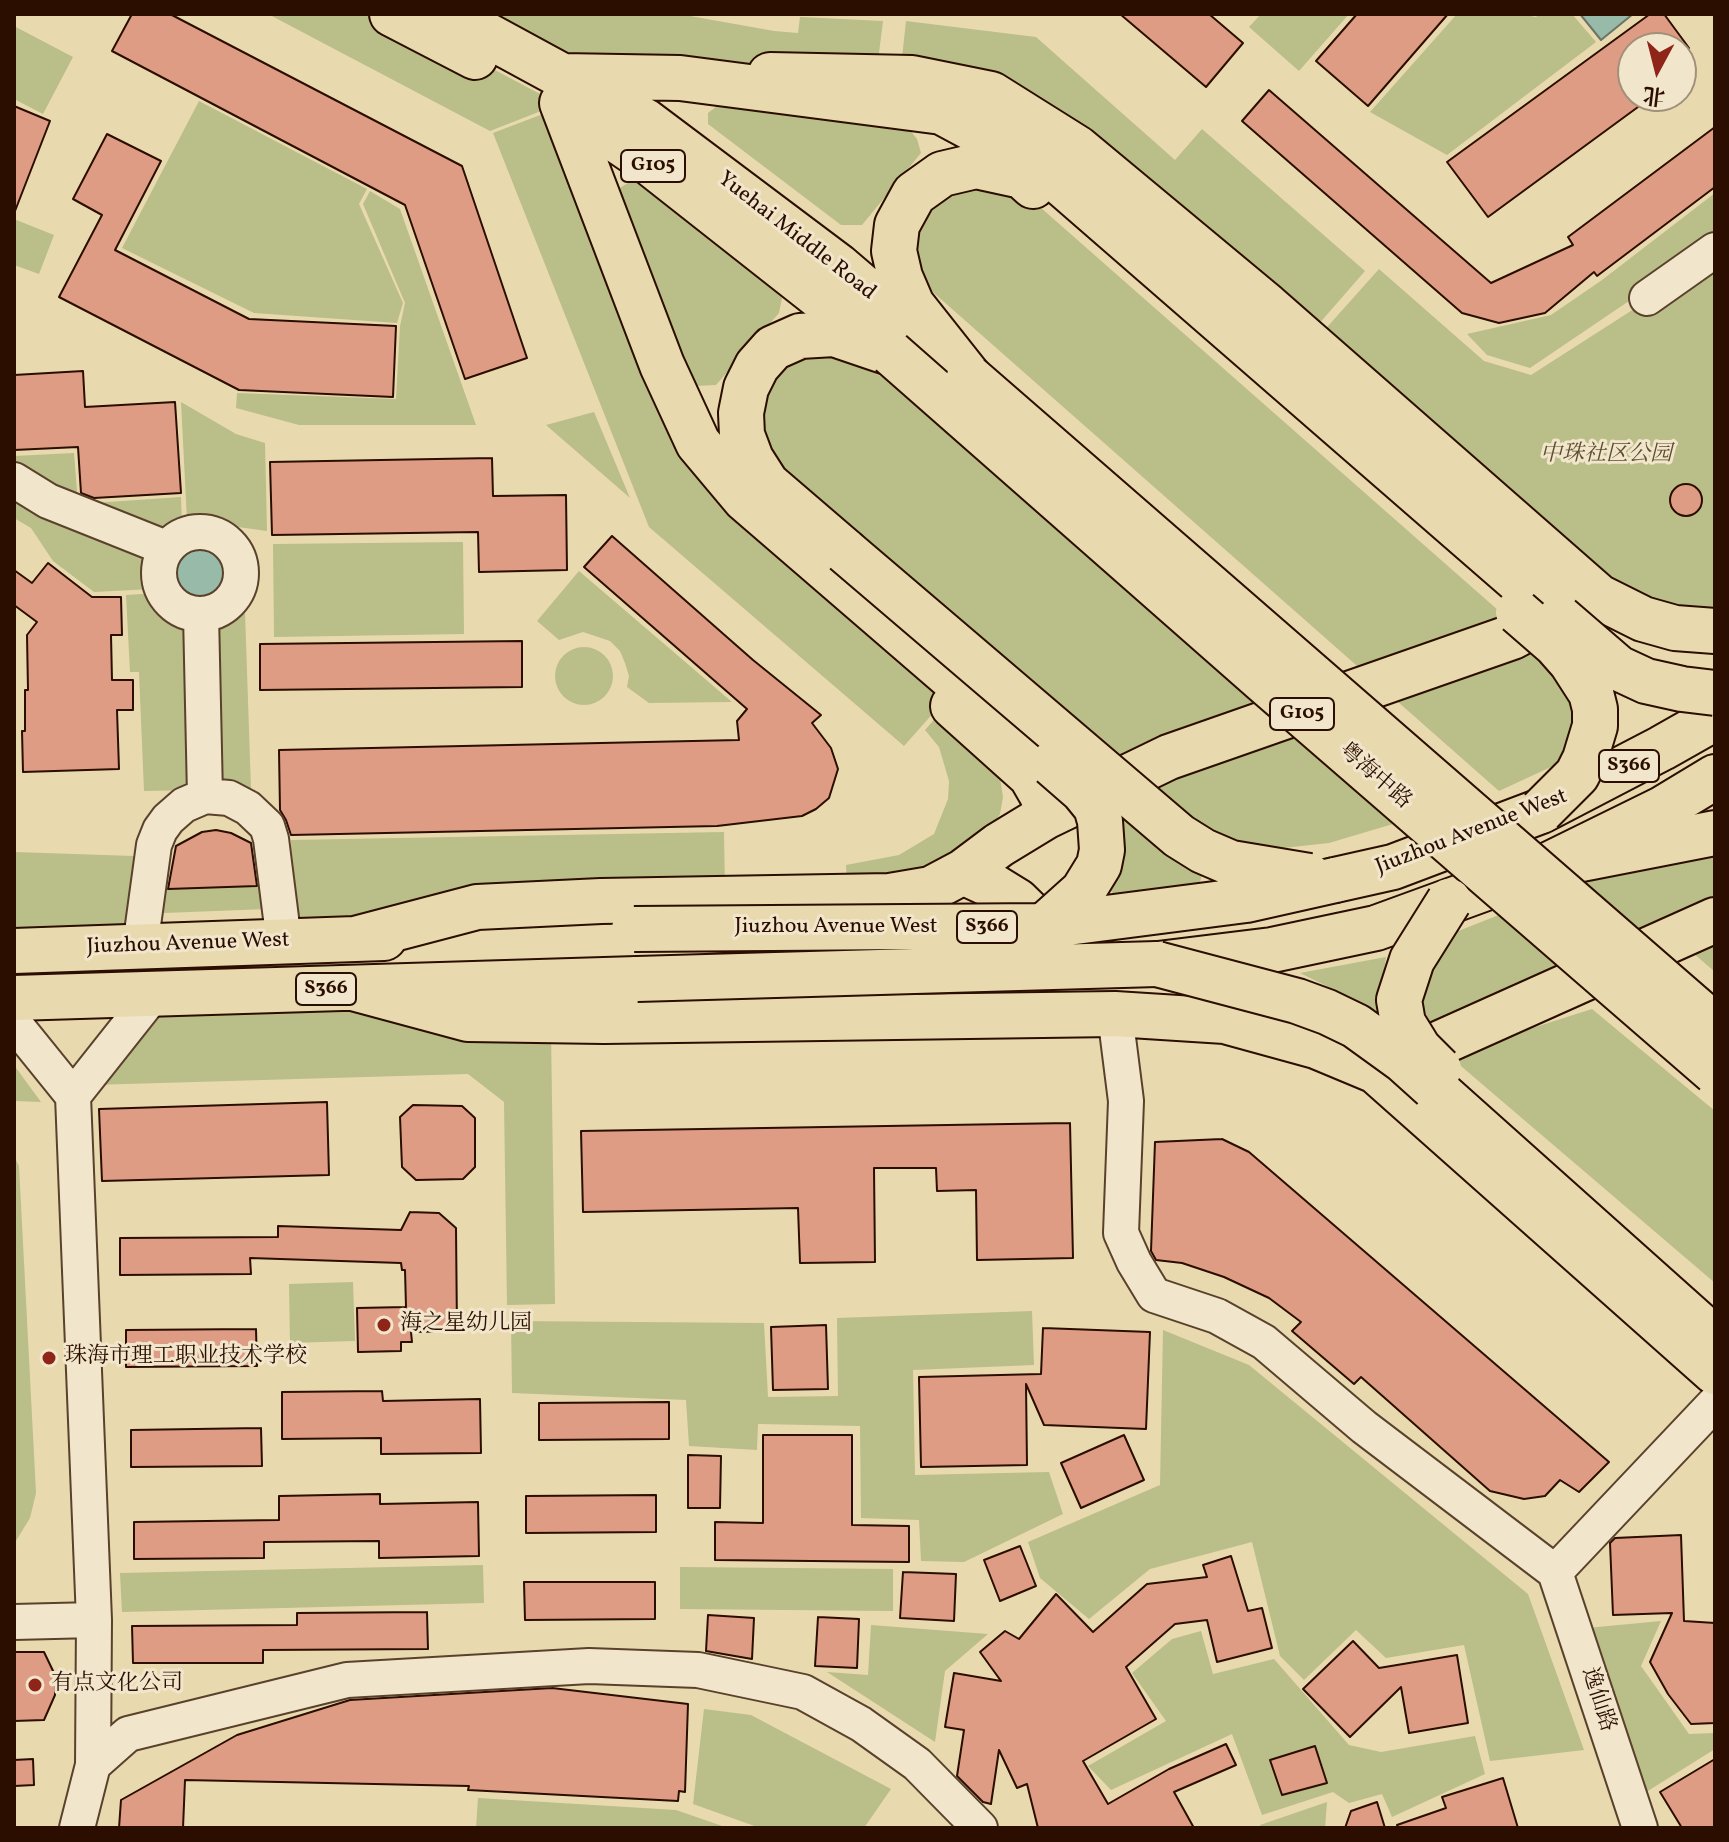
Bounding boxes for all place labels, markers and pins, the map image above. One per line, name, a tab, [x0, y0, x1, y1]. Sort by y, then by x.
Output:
place label: 海之星幼儿园	[400, 1312, 532, 1338]
marker: 海之星幼儿园	[375, 1316, 393, 1334]
place label: 珠海市理工职业技术学校	[65, 1345, 307, 1371]
marker: 珠海市理工职业技术学校	[40, 1349, 58, 1367]
place label: 有点文化公司	[51, 1672, 183, 1698]
marker: 有点文化公司	[26, 1676, 44, 1694]

